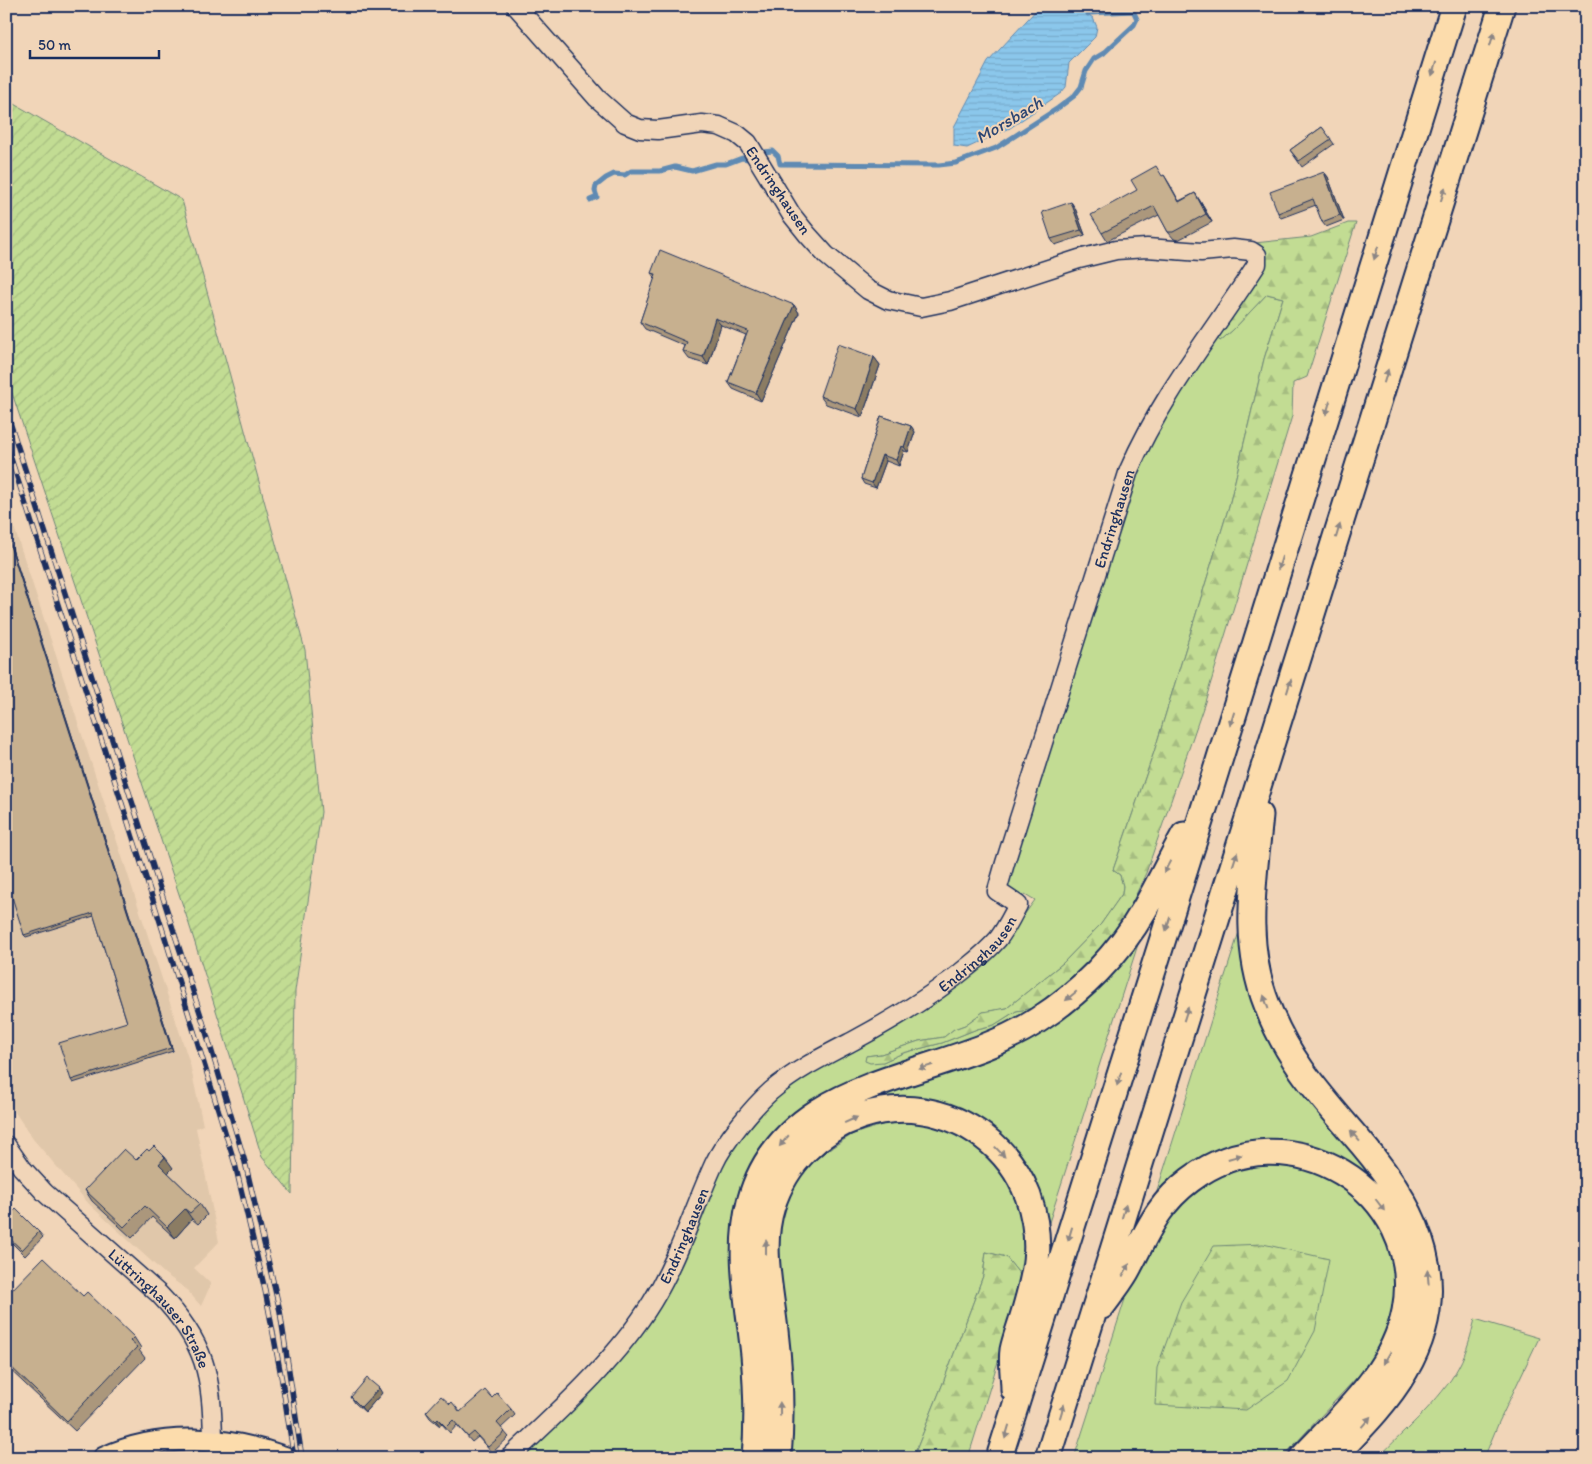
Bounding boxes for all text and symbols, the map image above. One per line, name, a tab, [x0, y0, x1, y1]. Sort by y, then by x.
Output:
scale bar	[30, 28, 159, 60]
one-way arrow	[1489, 31, 1496, 46]
text: 50 m	[38, 36, 71, 54]
one-way arrow	[1430, 62, 1437, 77]
water label: Morsbach	[971, 91, 1047, 149]
street label: Endringhausen	[742, 142, 815, 238]
one-way arrow	[1440, 186, 1448, 201]
one-way arrow	[1372, 246, 1380, 261]
one-way arrow	[1383, 369, 1391, 384]
one-way arrow	[1324, 401, 1332, 416]
street label: Endringhausen	[1090, 466, 1139, 571]
one-way arrow	[1334, 524, 1342, 539]
one-way arrow	[1276, 556, 1284, 571]
one-way arrow	[1286, 679, 1294, 694]
one-way arrow	[1228, 711, 1235, 726]
one-way arrow	[1231, 851, 1239, 866]
one-way arrow	[1163, 859, 1171, 874]
street label: Endringhausen	[935, 912, 1021, 996]
one-way arrow	[1163, 916, 1171, 931]
one-way arrow	[1064, 990, 1077, 1001]
one-way arrow	[1262, 994, 1269, 1009]
one-way arrow	[1182, 1006, 1190, 1021]
one-way arrow	[919, 1064, 934, 1072]
one-way arrow	[1114, 1071, 1122, 1086]
one-way arrow	[844, 1116, 858, 1124]
one-way arrow	[1349, 1130, 1361, 1142]
one-way arrow	[778, 1134, 789, 1147]
one-way arrow	[994, 1145, 1006, 1157]
one-way arrow	[1228, 1153, 1243, 1161]
street label: Endringhausen	[655, 1184, 713, 1287]
one-way arrow	[1375, 1198, 1385, 1212]
one-way arrow	[1121, 1203, 1128, 1218]
one-way arrow	[1066, 1226, 1073, 1241]
one-way arrow	[762, 1239, 770, 1255]
street label: Lüttringhauser Straße	[104, 1245, 214, 1371]
one-way arrow	[1122, 1262, 1130, 1277]
one-way arrow	[1423, 1269, 1431, 1285]
one-way arrow	[1382, 1351, 1391, 1365]
one-way arrow	[776, 1401, 784, 1417]
one-way arrow	[1058, 1404, 1066, 1419]
one-way arrow	[1360, 1416, 1371, 1429]
one-way arrow	[1003, 1425, 1011, 1440]

